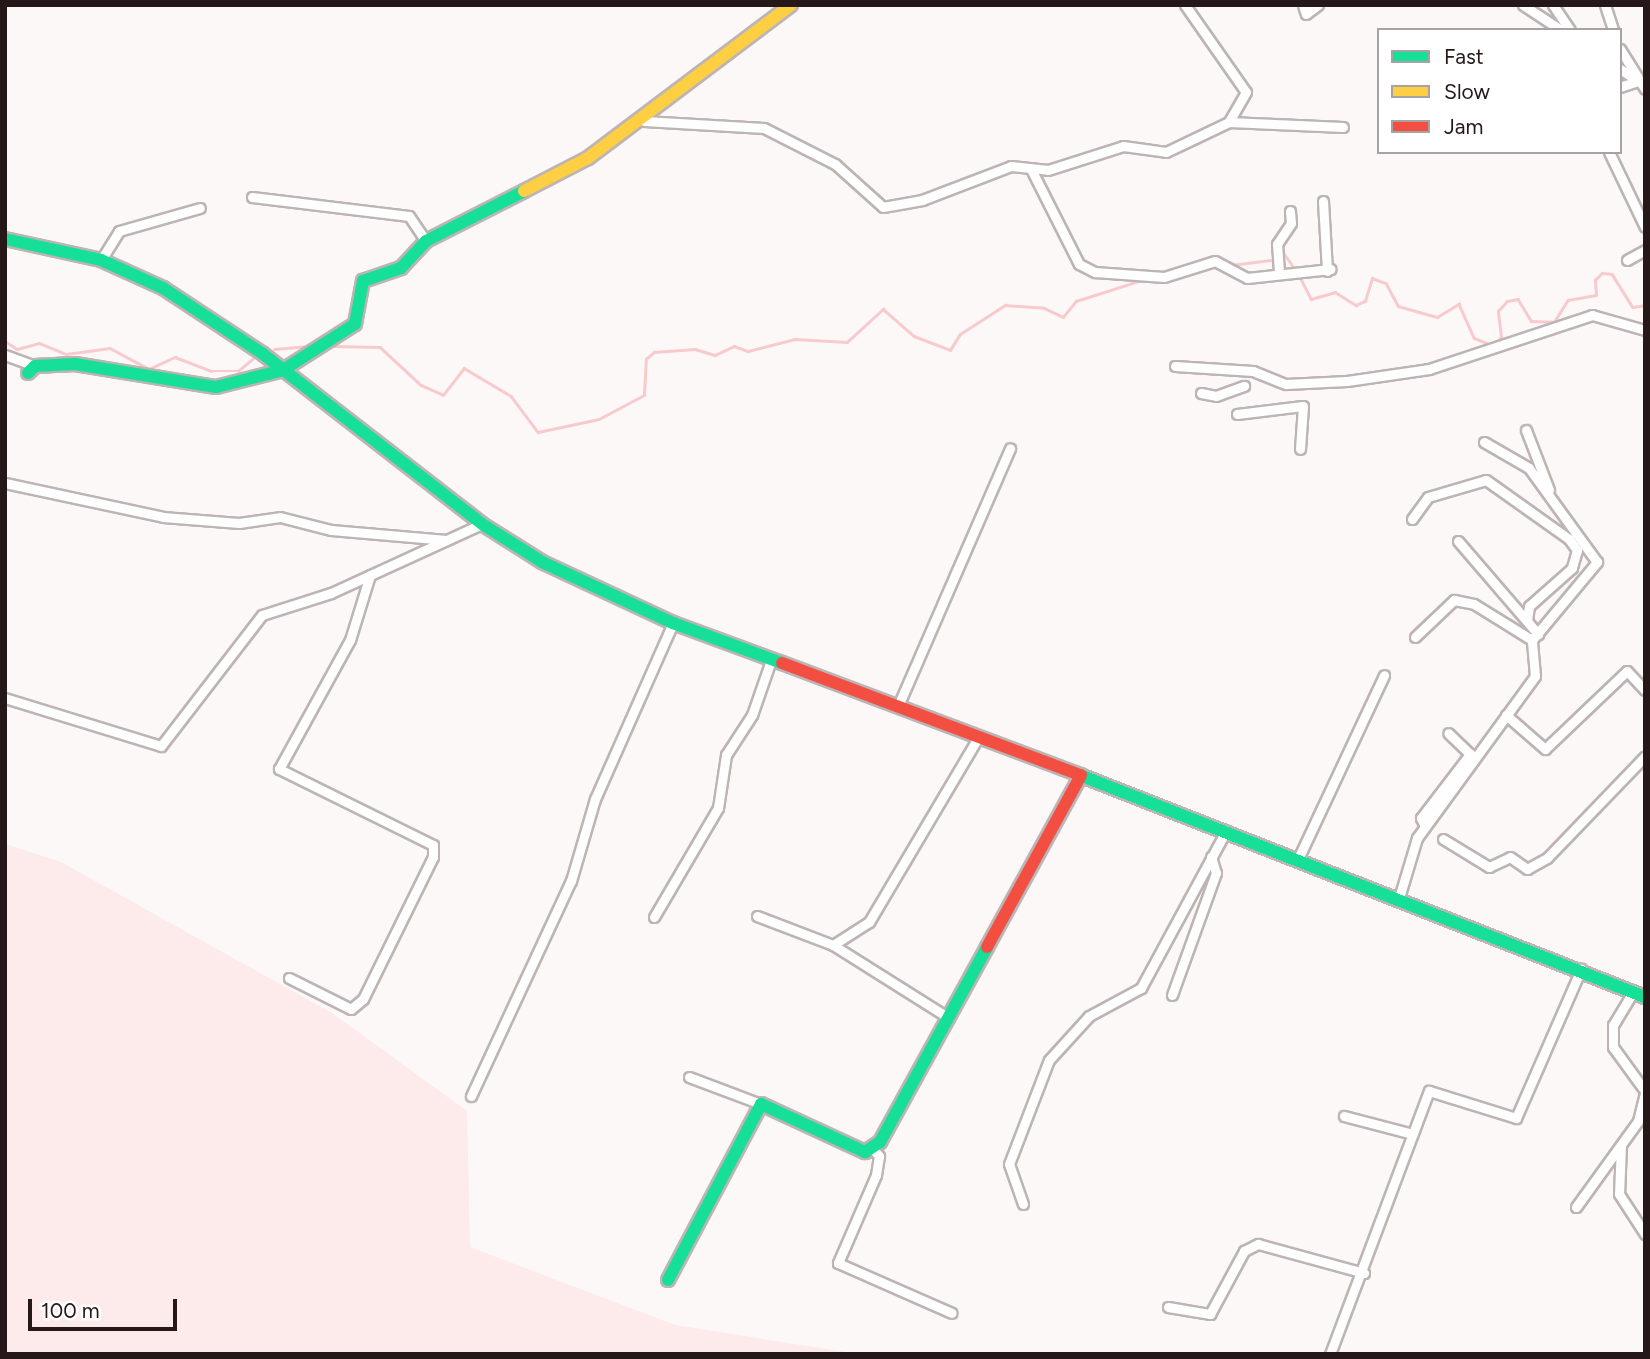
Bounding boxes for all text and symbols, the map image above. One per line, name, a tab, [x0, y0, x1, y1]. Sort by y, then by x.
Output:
legend	[1377, 28, 1622, 154]
text: Fast	[1444, 44, 1484, 69]
text: Slow	[1444, 79, 1490, 104]
text: Jam	[1444, 114, 1483, 139]
scale bar	[32, 1286, 180, 1330]
text: 100 m	[41, 1298, 100, 1323]

